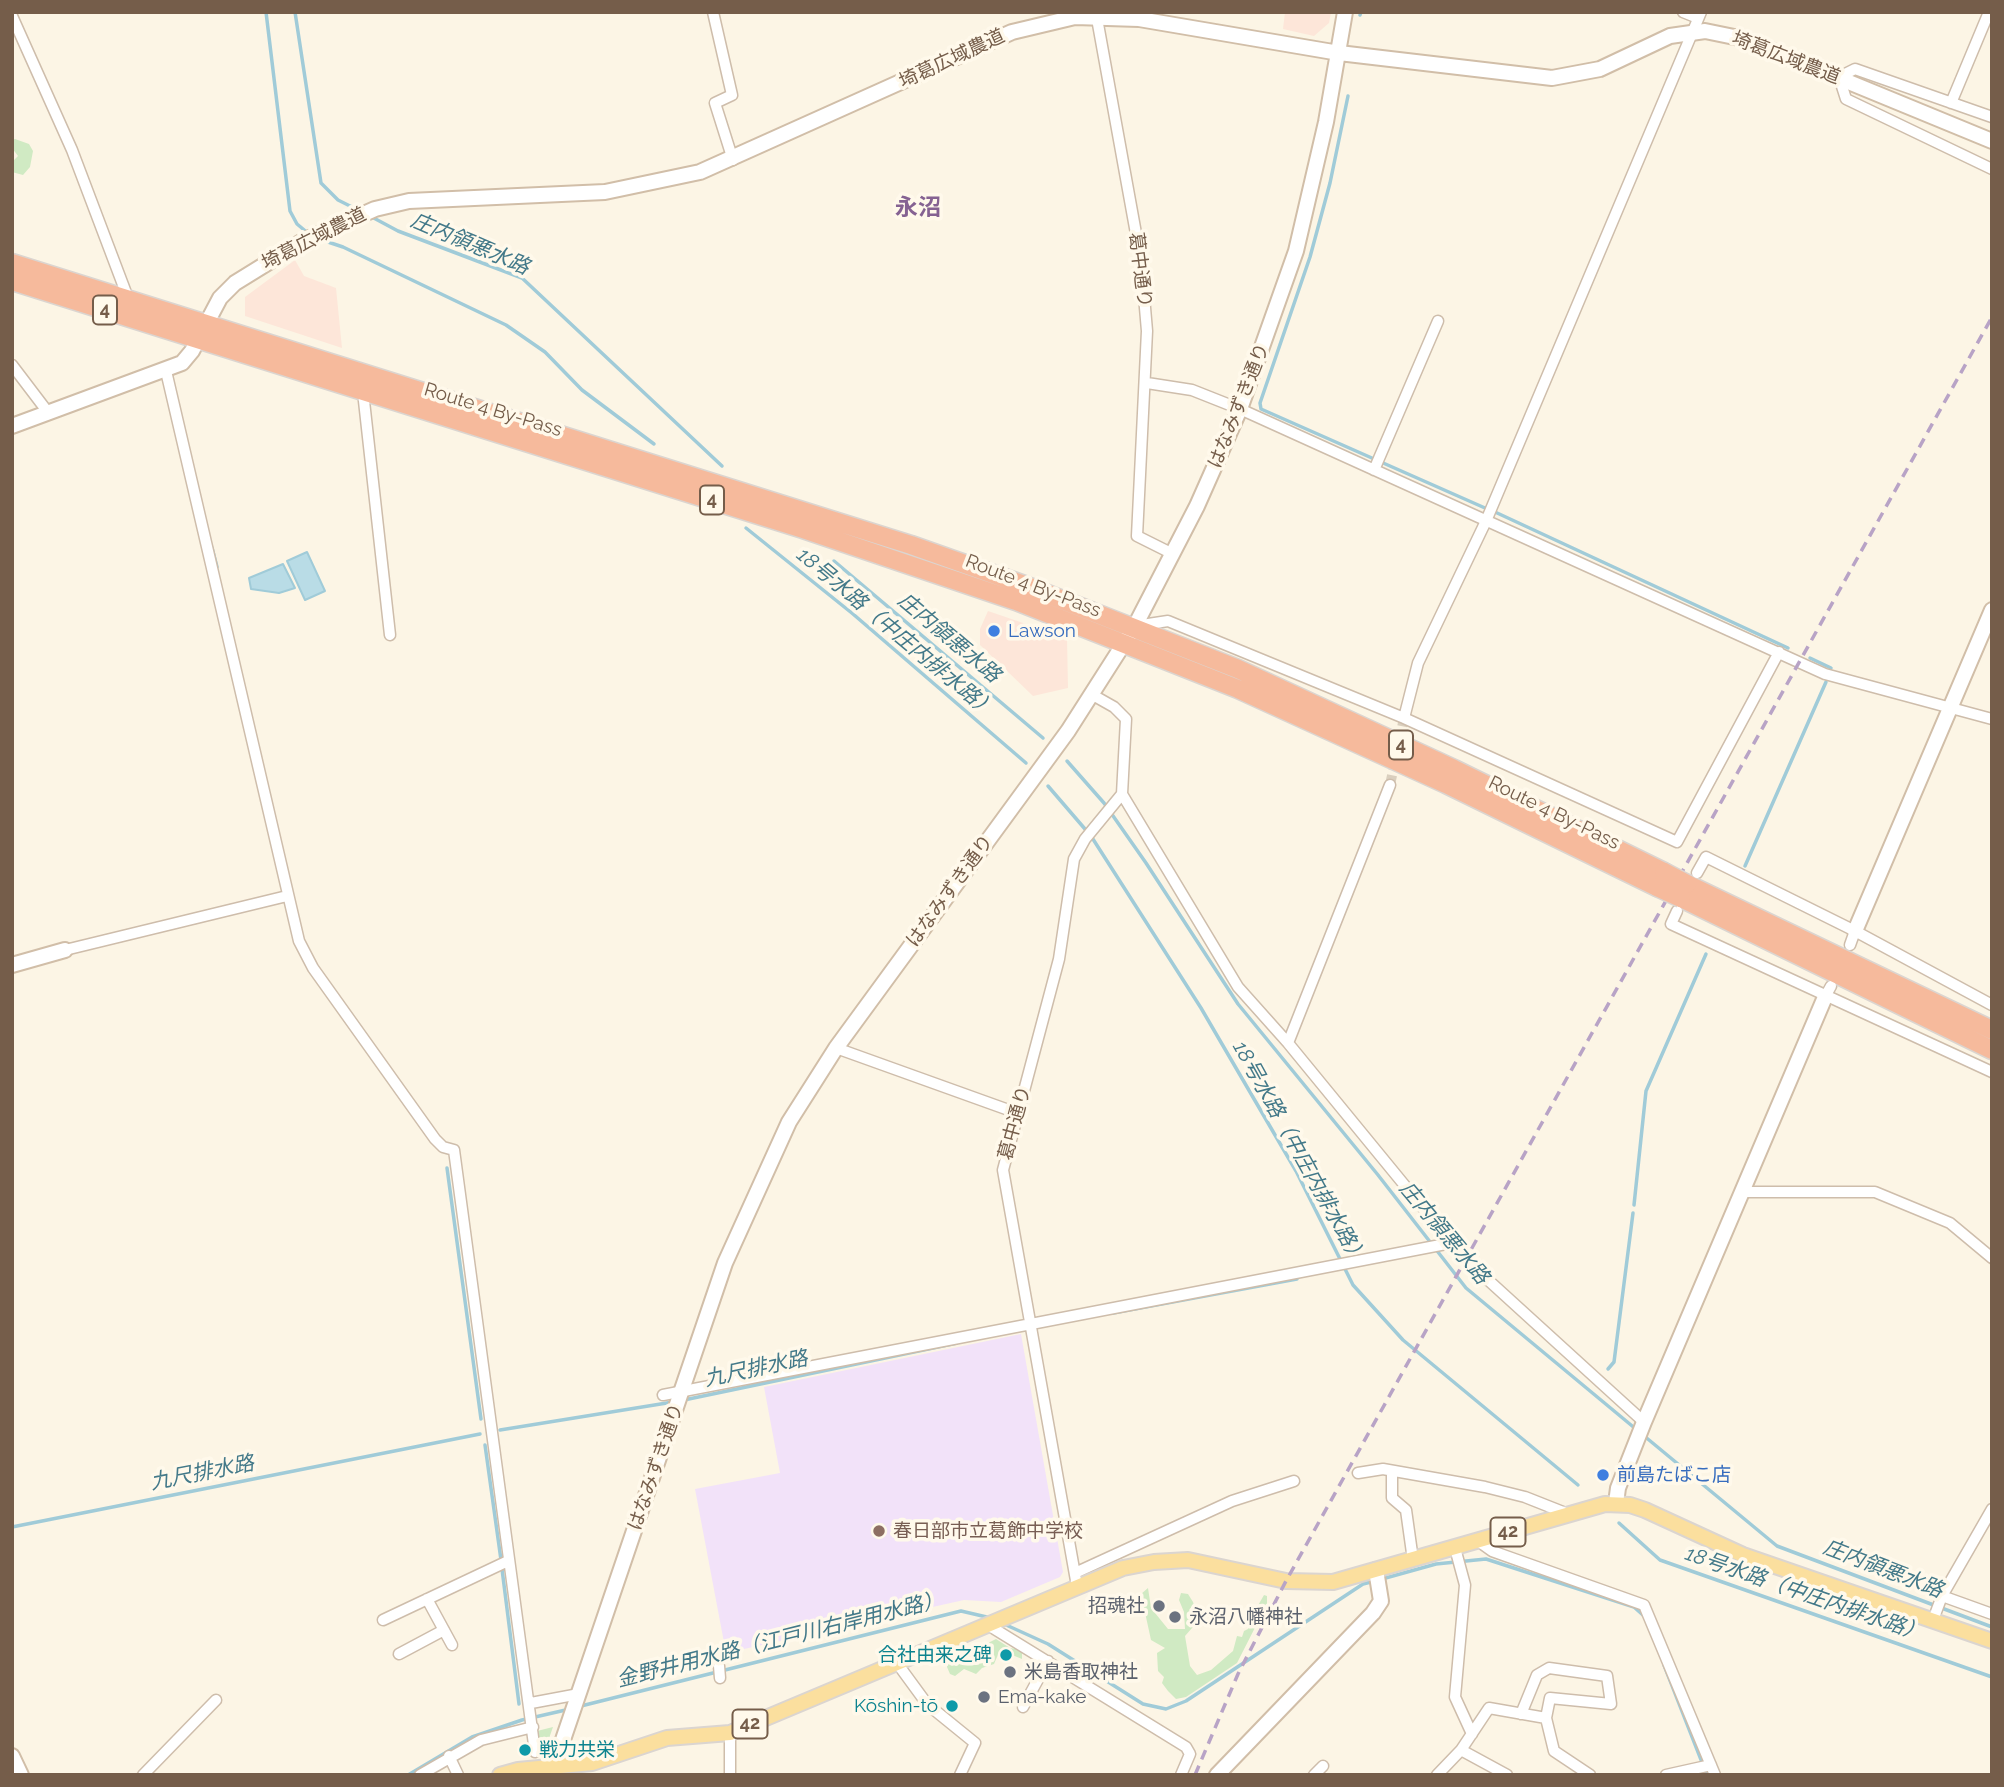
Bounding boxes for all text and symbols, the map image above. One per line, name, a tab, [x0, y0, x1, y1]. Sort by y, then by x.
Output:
street label: 埼葛広域農道	[896, 25, 1008, 93]
street label: 埼葛広域農道	[1729, 27, 1843, 89]
district label: 永沼	[895, 194, 941, 222]
street label: 埼葛広域農道	[258, 203, 370, 275]
water label: 庄内領悪水路	[407, 208, 533, 280]
street label: 葛中通り	[1124, 231, 1156, 309]
road number: 4	[93, 296, 117, 324]
street label: はなみずき通り	[1204, 340, 1274, 472]
street label: Route 4 By-Pass	[421, 378, 565, 442]
road number: 4	[700, 486, 724, 514]
water label: 18号水路（中庄内排水路）	[792, 542, 1000, 724]
street label: Route 4 By-Pass	[962, 550, 1104, 622]
water label: 庄内領悪水路	[893, 588, 1005, 688]
place label: Lawson	[1008, 620, 1076, 642]
marker: Lawson	[986, 623, 1002, 639]
road number: 4	[1389, 730, 1413, 760]
street label: Route 4 By-Pass	[1485, 771, 1623, 855]
street label: はなみずき通り	[902, 830, 998, 952]
water label: 18号水路（中庄内排水路）	[1227, 1037, 1371, 1269]
street label: 葛中通り	[994, 1083, 1036, 1163]
water label: 庄内領悪水路	[1394, 1177, 1494, 1289]
water label: 九尺排水路	[702, 1346, 810, 1392]
street label: はなみずき通り	[624, 1400, 688, 1534]
water label: 九尺排水路	[148, 1451, 256, 1495]
place label: 前島たばこ店	[1617, 1464, 1731, 1486]
marker: 前島たばこ店	[1595, 1467, 1611, 1483]
road number: 42	[1490, 1518, 1526, 1546]
place label: 春日部市立葛飾中学校	[893, 1520, 1083, 1542]
marker: 春日部市立葛飾中学校	[871, 1523, 887, 1539]
water label: 庄内領悪水路	[1820, 1535, 1946, 1603]
water label: 18号水路（中庄内排水路）	[1682, 1541, 1928, 1647]
water label: 金野井用水路（江戸川右岸用水路）	[614, 1587, 946, 1693]
place label: 招魂社	[1088, 1595, 1145, 1617]
marker: 招魂社	[1151, 1598, 1167, 1614]
place label: 永沼八幡神社	[1189, 1606, 1303, 1628]
marker: 永沼八幡神社	[1167, 1609, 1183, 1625]
place label: 合社由来之碑	[878, 1644, 992, 1666]
marker: 合社由来之碑	[998, 1647, 1014, 1663]
place label: 米島香取神社	[1024, 1661, 1138, 1683]
marker: 米島香取神社	[1002, 1664, 1018, 1680]
place label: Ema-kake	[998, 1686, 1086, 1708]
marker: Ema-kake	[976, 1689, 992, 1705]
place label: Kōshin-tō	[854, 1695, 938, 1717]
marker: Kōshin-tō	[944, 1698, 960, 1714]
road number: 42	[732, 1709, 768, 1738]
place label: 戦力共栄	[539, 1739, 615, 1761]
marker: 戦力共栄	[517, 1742, 533, 1758]

